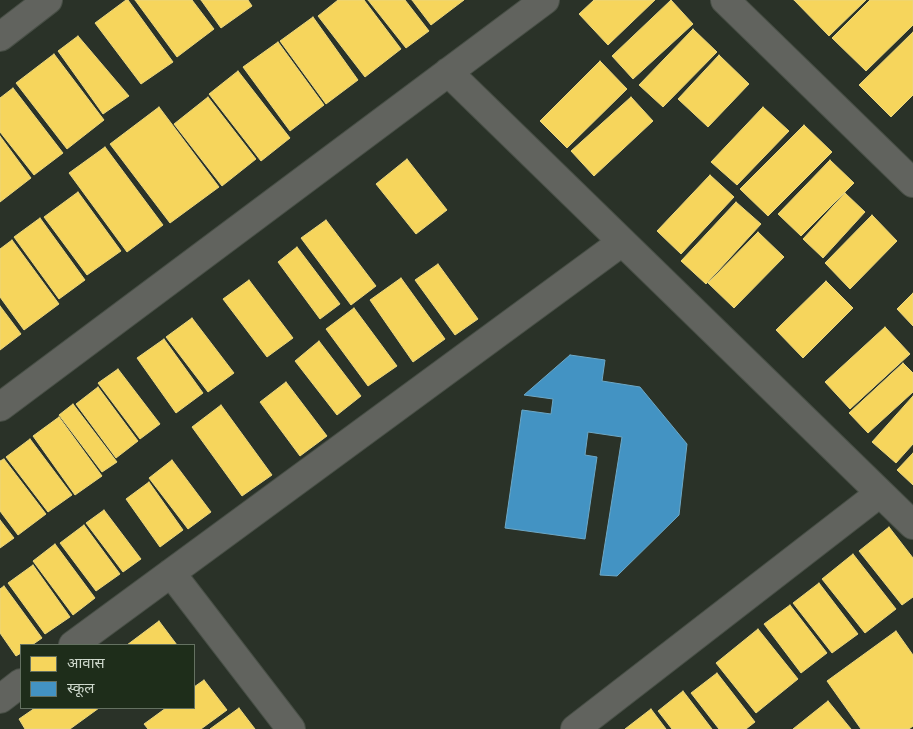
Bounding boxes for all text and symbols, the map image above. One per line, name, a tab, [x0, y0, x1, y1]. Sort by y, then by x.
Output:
legend	[20, 644, 195, 709]
text: आवास	[67, 653, 105, 671]
text: स्कूल	[67, 678, 95, 696]

